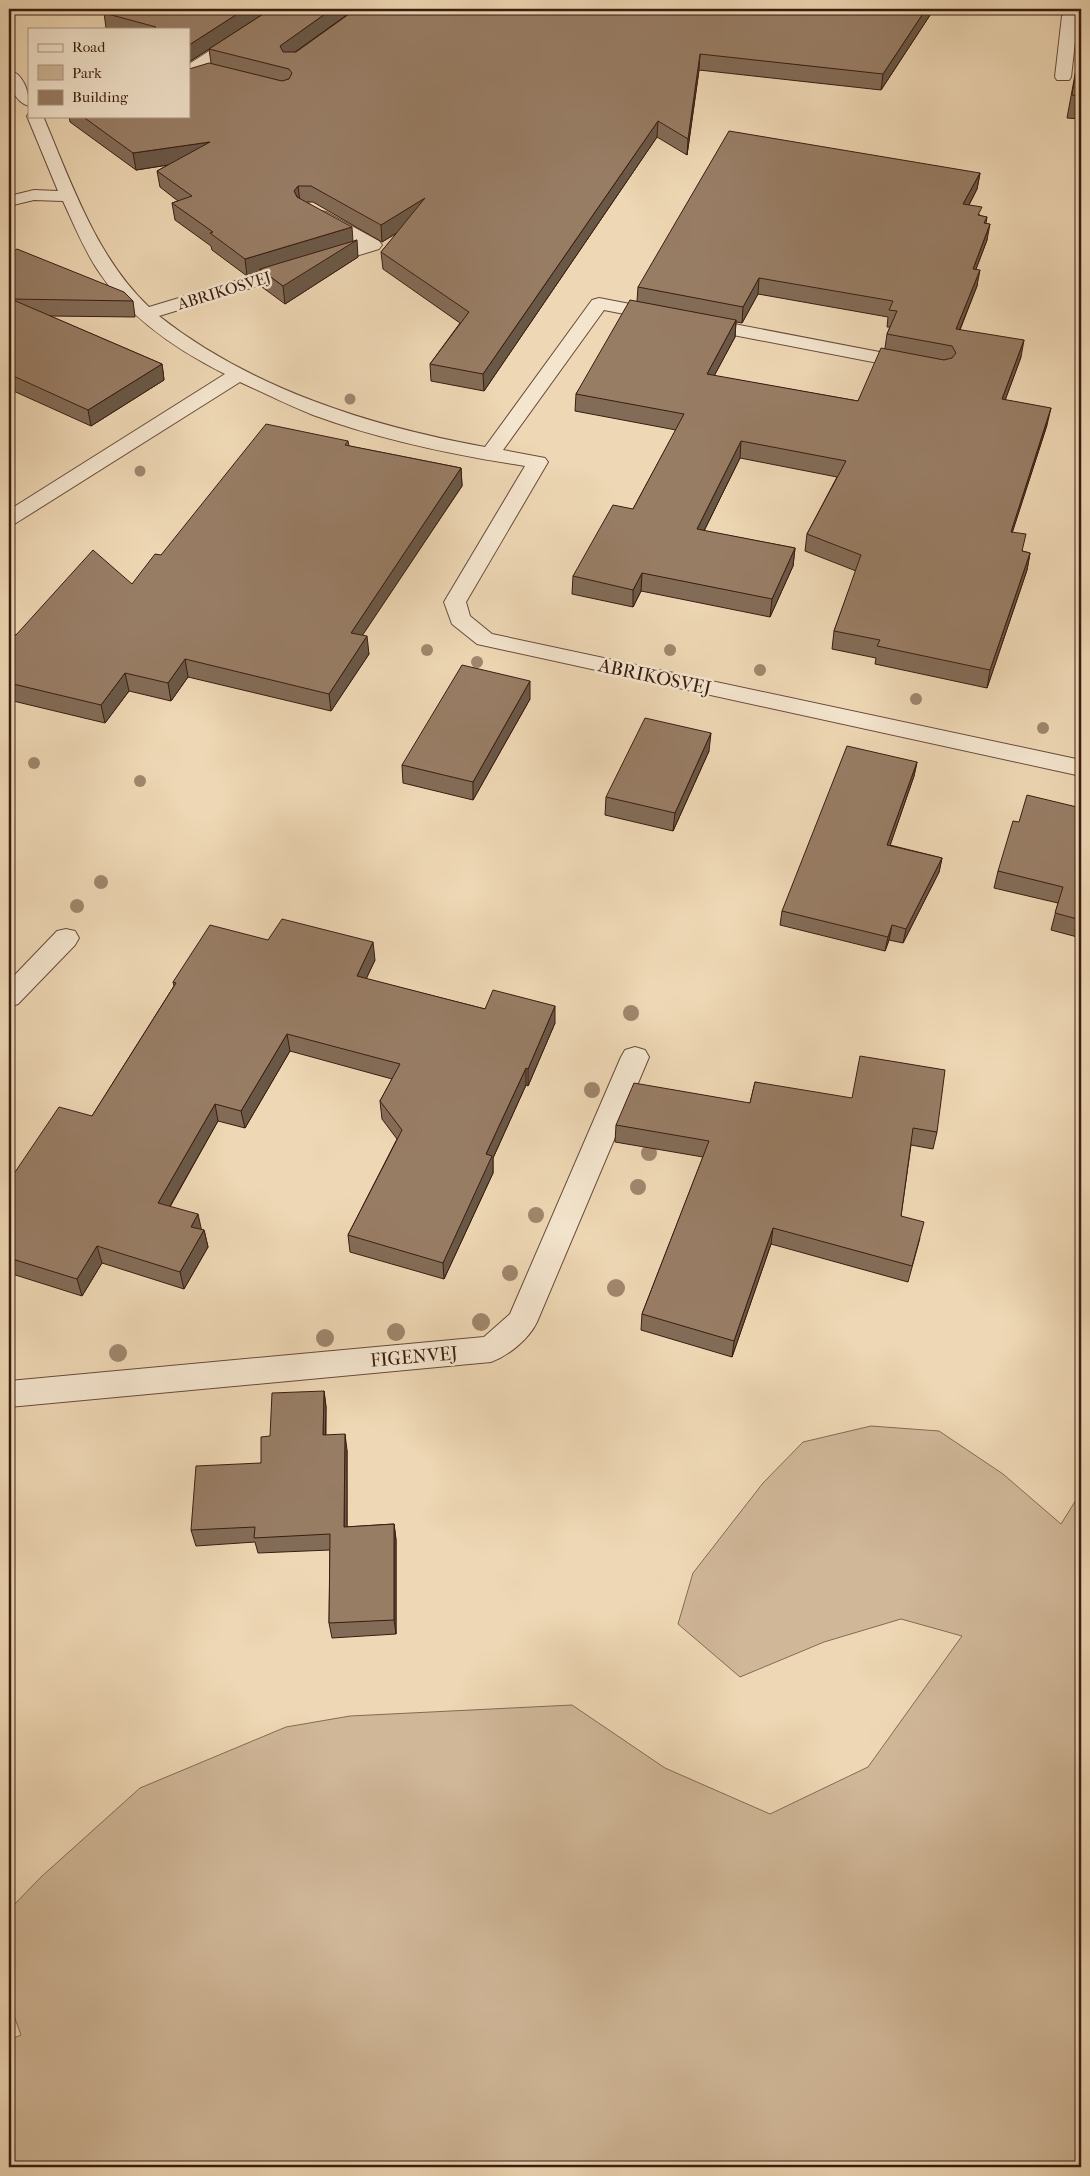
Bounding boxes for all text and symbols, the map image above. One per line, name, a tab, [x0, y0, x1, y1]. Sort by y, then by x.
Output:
legend	[28, 28, 190, 118]
text: Road	[72, 38, 106, 56]
text: Park	[72, 64, 102, 82]
text: Building	[72, 88, 129, 106]
street label: ABRIKOSVEJ	[174, 267, 273, 314]
street label: ABRIKOSVEJ	[595, 654, 713, 700]
street label: FIGENVEJ	[369, 1342, 459, 1372]

